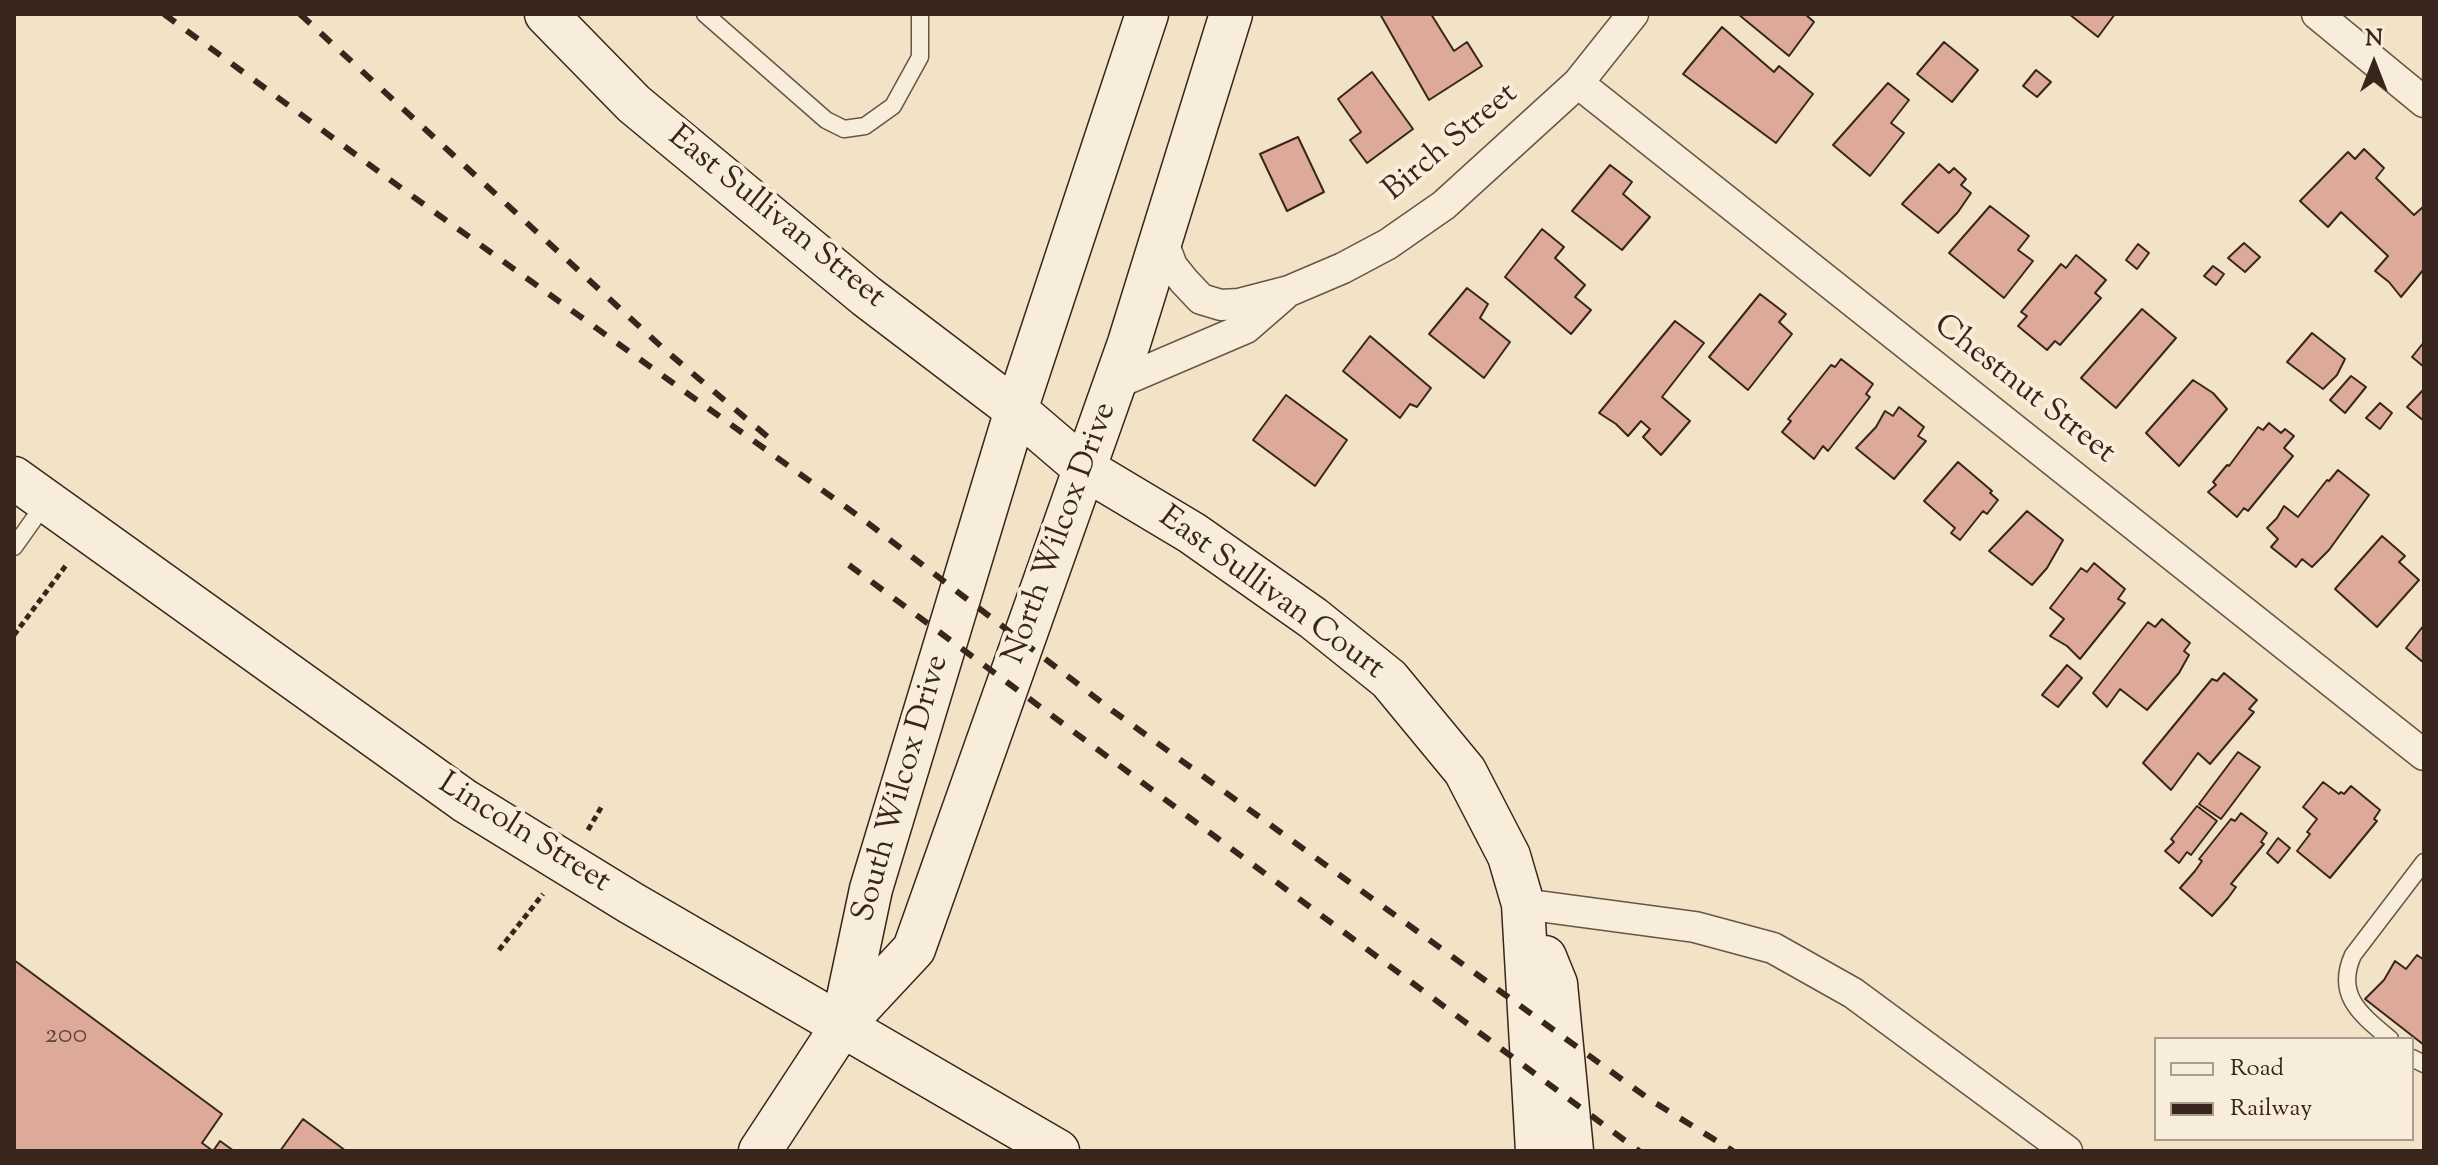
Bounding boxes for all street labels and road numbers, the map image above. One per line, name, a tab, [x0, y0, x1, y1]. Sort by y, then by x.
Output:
street label: Birch Street	[1377, 77, 1527, 211]
street label: East Sullivan Street	[659, 120, 891, 318]
street label: Chestnut Street	[1924, 308, 2122, 474]
street label: North Wilcox Drive	[997, 398, 1127, 670]
street label: East Sullivan Court	[1150, 500, 1390, 690]
street label: South Wilcox Drive	[847, 651, 959, 927]
street label: Lincoln Street	[430, 767, 616, 903]

